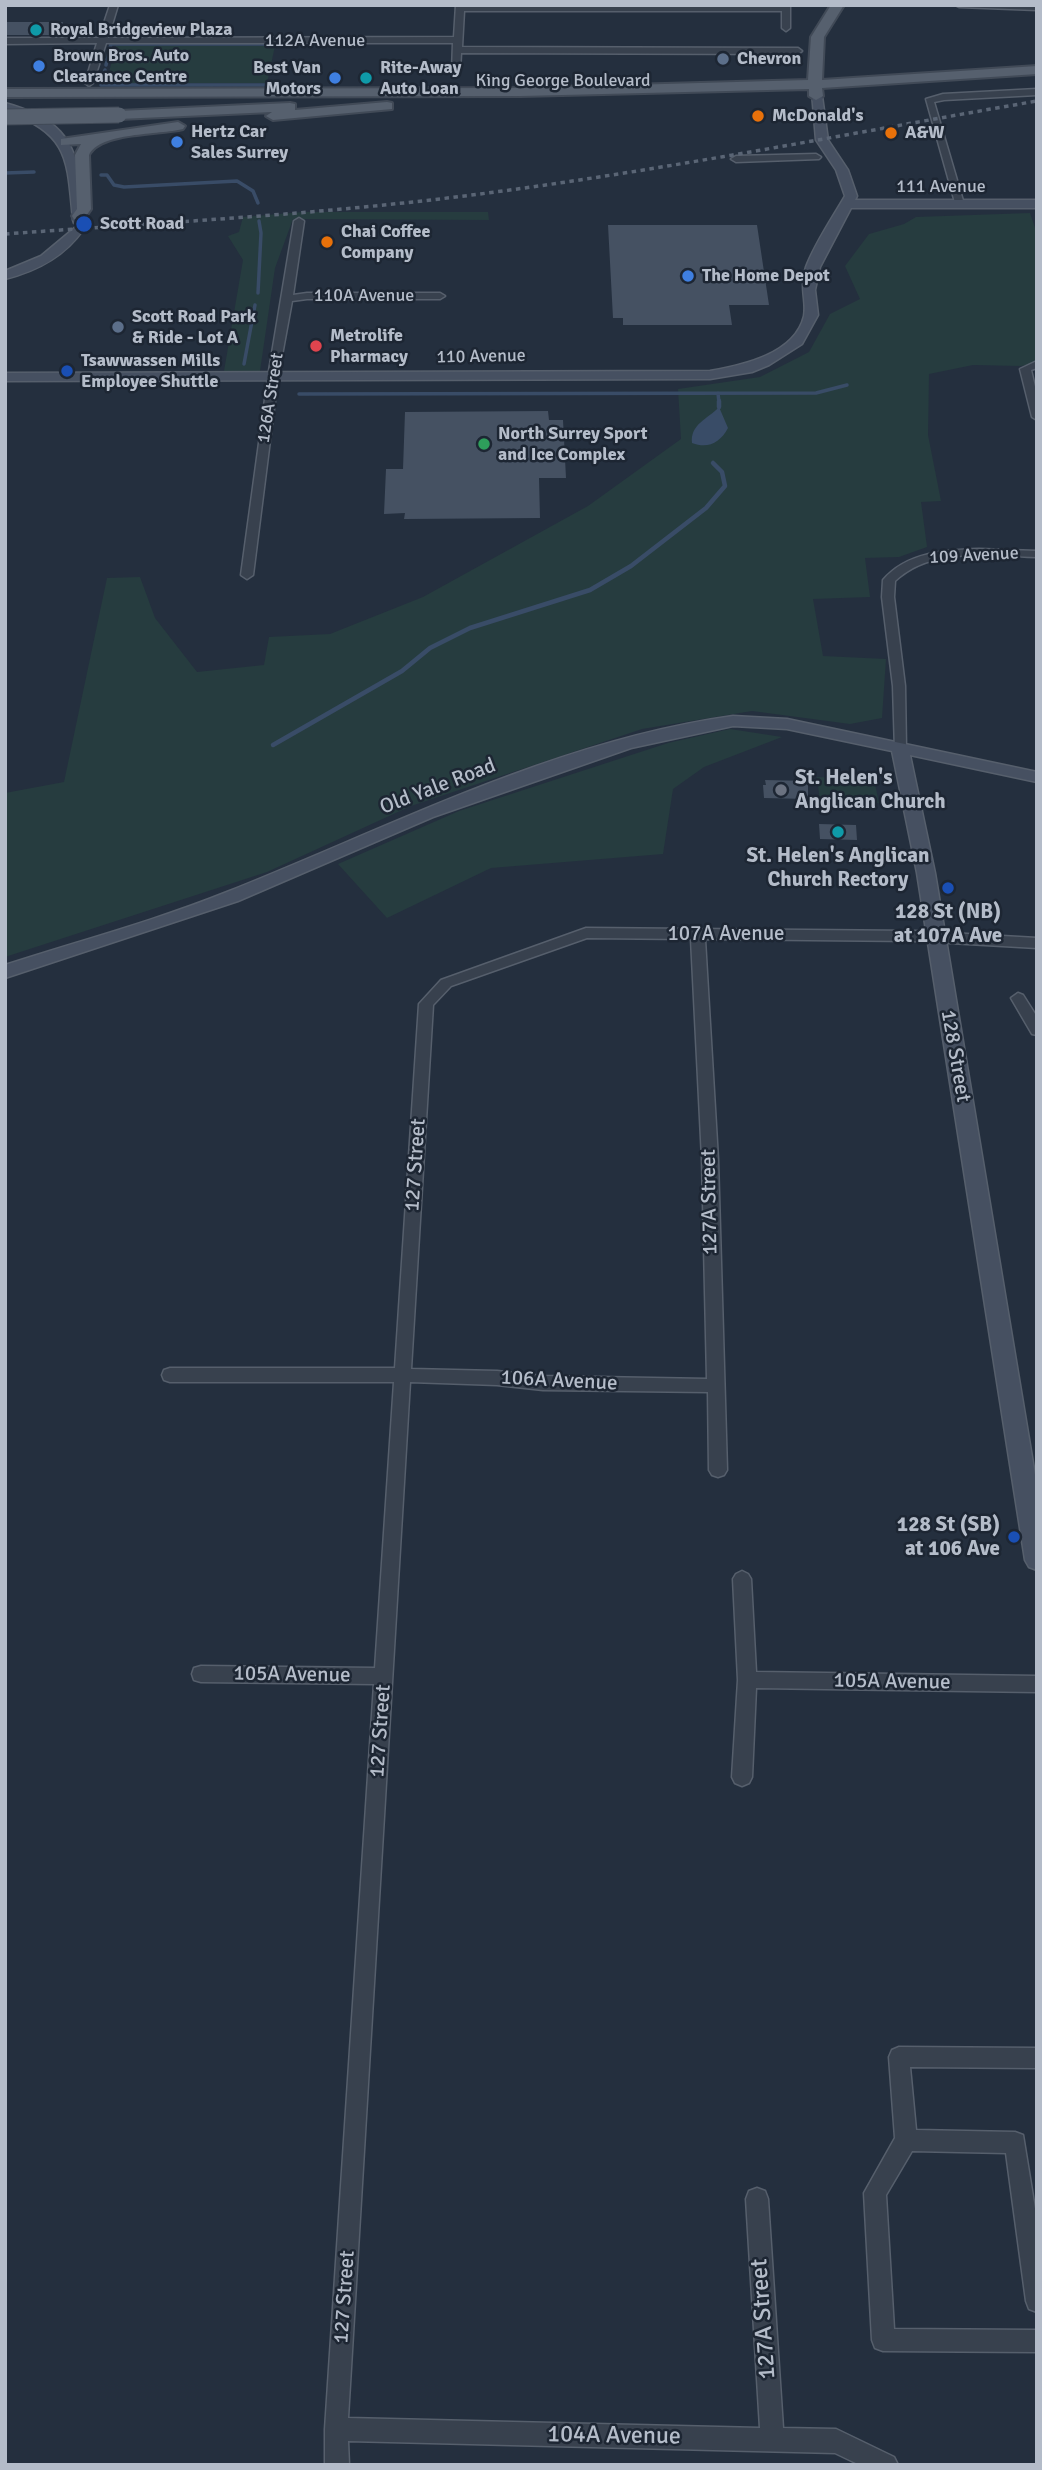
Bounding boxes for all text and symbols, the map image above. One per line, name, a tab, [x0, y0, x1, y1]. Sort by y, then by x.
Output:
place label: Royal Bridgeview Plaza	[50, 19, 232, 41]
marker: Royal Bridgeview Plaza	[28, 22, 44, 38]
street label: 112A Avenue	[265, 30, 365, 52]
place label: Brown Bros. Auto Clearance Centre	[53, 45, 189, 88]
place label: Chevron	[737, 48, 801, 70]
marker: Chevron	[715, 51, 731, 67]
place label: Best Van Motors	[253, 57, 321, 100]
place label: Rite-Away Auto Loan	[380, 57, 461, 100]
marker: Brown Bros. Auto Clearance Centre	[31, 58, 47, 74]
marker: Best Van Motors	[327, 70, 343, 86]
marker: Rite-Away Auto Loan	[358, 70, 374, 86]
street label: King George Boulevard	[475, 70, 651, 92]
place label: McDonald's	[772, 105, 863, 127]
marker: McDonald's	[750, 108, 766, 124]
place label: Hertz Car Sales Surrey	[191, 121, 288, 164]
place label: A&W	[905, 122, 945, 144]
marker: A&W	[883, 125, 899, 141]
marker: Hertz Car Sales Surrey	[169, 134, 185, 150]
street label: 111 Avenue	[896, 176, 986, 198]
place label: Scott Road	[100, 213, 184, 235]
marker: Scott Road	[74, 214, 94, 234]
place label: Chai Coffee Company	[341, 221, 430, 264]
marker: Chai Coffee Company	[319, 234, 335, 250]
place label: The Home Depot	[702, 265, 830, 287]
marker: The Home Depot	[680, 268, 696, 284]
street label: 110A Avenue	[314, 285, 414, 307]
place label: Scott Road Park & Ride - Lot A	[132, 306, 256, 348]
marker: Scott Road Park & Ride - Lot A	[110, 319, 126, 335]
place label: Metrolife Pharmacy	[330, 325, 408, 368]
marker: Metrolife Pharmacy	[308, 338, 324, 354]
street label: 110 Avenue	[436, 345, 526, 369]
place label: Tsawwassen Mills Employee Shuttle	[81, 350, 220, 392]
street label: 126A Street	[253, 351, 289, 445]
marker: Tsawwassen Mills Employee Shuttle	[59, 363, 75, 379]
place label: North Surrey Sport and Ice Complex	[498, 423, 648, 466]
marker: North Surrey Sport and Ice Complex	[476, 436, 492, 452]
street label: 109 Avenue	[929, 543, 1019, 569]
street label: Old Yale Road	[377, 753, 499, 821]
place label: St. Helen's Anglican Church	[795, 765, 946, 815]
marker: St. Helen's Anglican Church	[773, 782, 789, 798]
marker: St. Helen's Anglican Church Rectory	[830, 824, 846, 840]
place label: St. Helen's Anglican Church Rectory	[746, 843, 930, 893]
marker: 128 St (NB) at 107A Ave	[940, 880, 956, 896]
place label: 128 St (NB) at 107A Ave	[894, 899, 1002, 949]
street label: 107A Avenue	[667, 921, 785, 947]
street label: 128 Street	[934, 1008, 976, 1104]
street label: 127 Street	[400, 1118, 432, 1212]
street label: 127A Street	[696, 1149, 724, 1255]
street label: 106A Avenue	[500, 1365, 618, 1397]
place label: 128 St (SB) at 106 Ave	[897, 1512, 1000, 1562]
marker: 128 St (SB) at 106 Ave	[1006, 1529, 1022, 1545]
street label: 105A Avenue	[233, 1661, 351, 1689]
street label: 105A Avenue	[833, 1668, 951, 1696]
street label: 127 Street	[365, 1684, 397, 1778]
street label: 127 Street	[329, 2250, 361, 2344]
street label: 127A Street	[745, 2257, 783, 2381]
street label: 104A Avenue	[547, 2420, 681, 2452]

